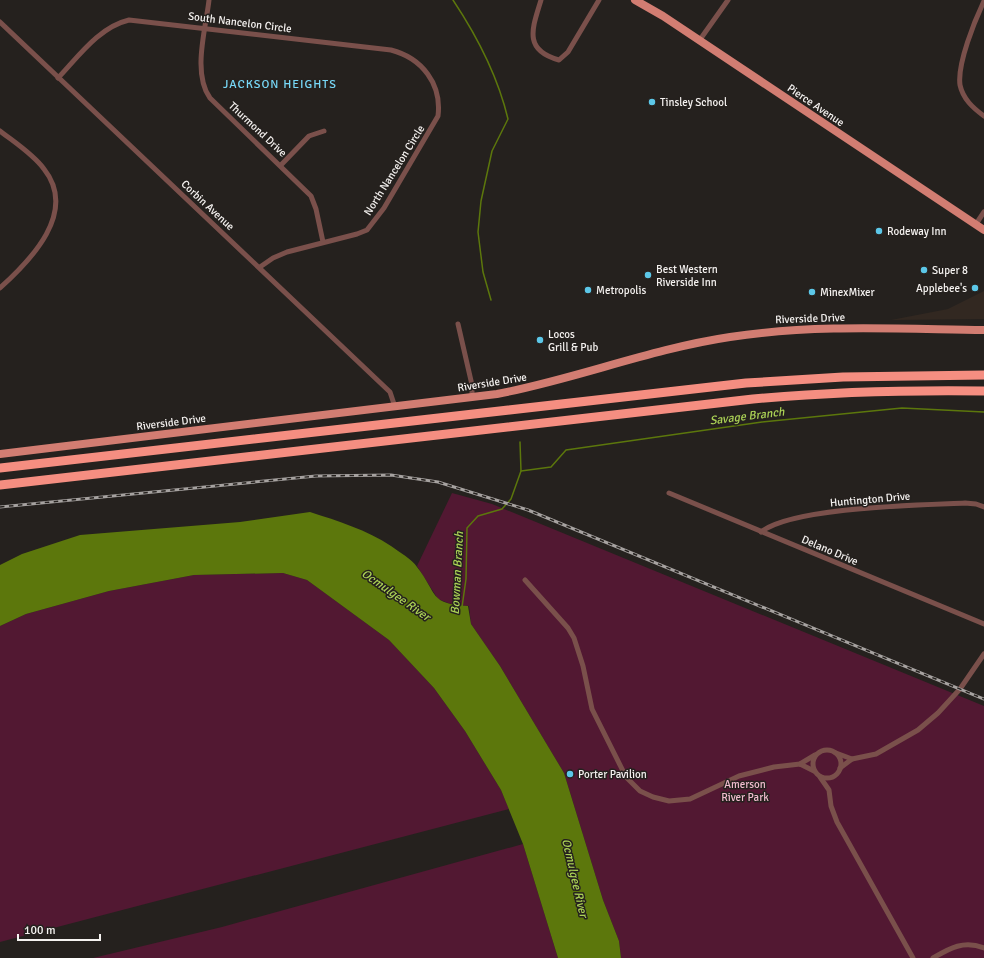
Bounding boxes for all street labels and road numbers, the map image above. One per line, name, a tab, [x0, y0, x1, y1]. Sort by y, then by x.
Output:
street label: South Nancelon Circle	[187, 10, 293, 35]
street label: Pierce Avenue	[785, 82, 847, 129]
street label: Thurmond Drive	[226, 99, 289, 160]
street label: North Nancelon Circle	[361, 123, 427, 218]
street label: Corbin Avenue	[178, 177, 237, 233]
street label: Riverside Drive	[775, 311, 845, 326]
street label: Riverside Drive	[456, 371, 528, 394]
street label: Riverside Drive	[135, 412, 207, 433]
street label: Huntington Drive	[829, 490, 911, 509]
street label: Delano Drive	[800, 533, 860, 568]

